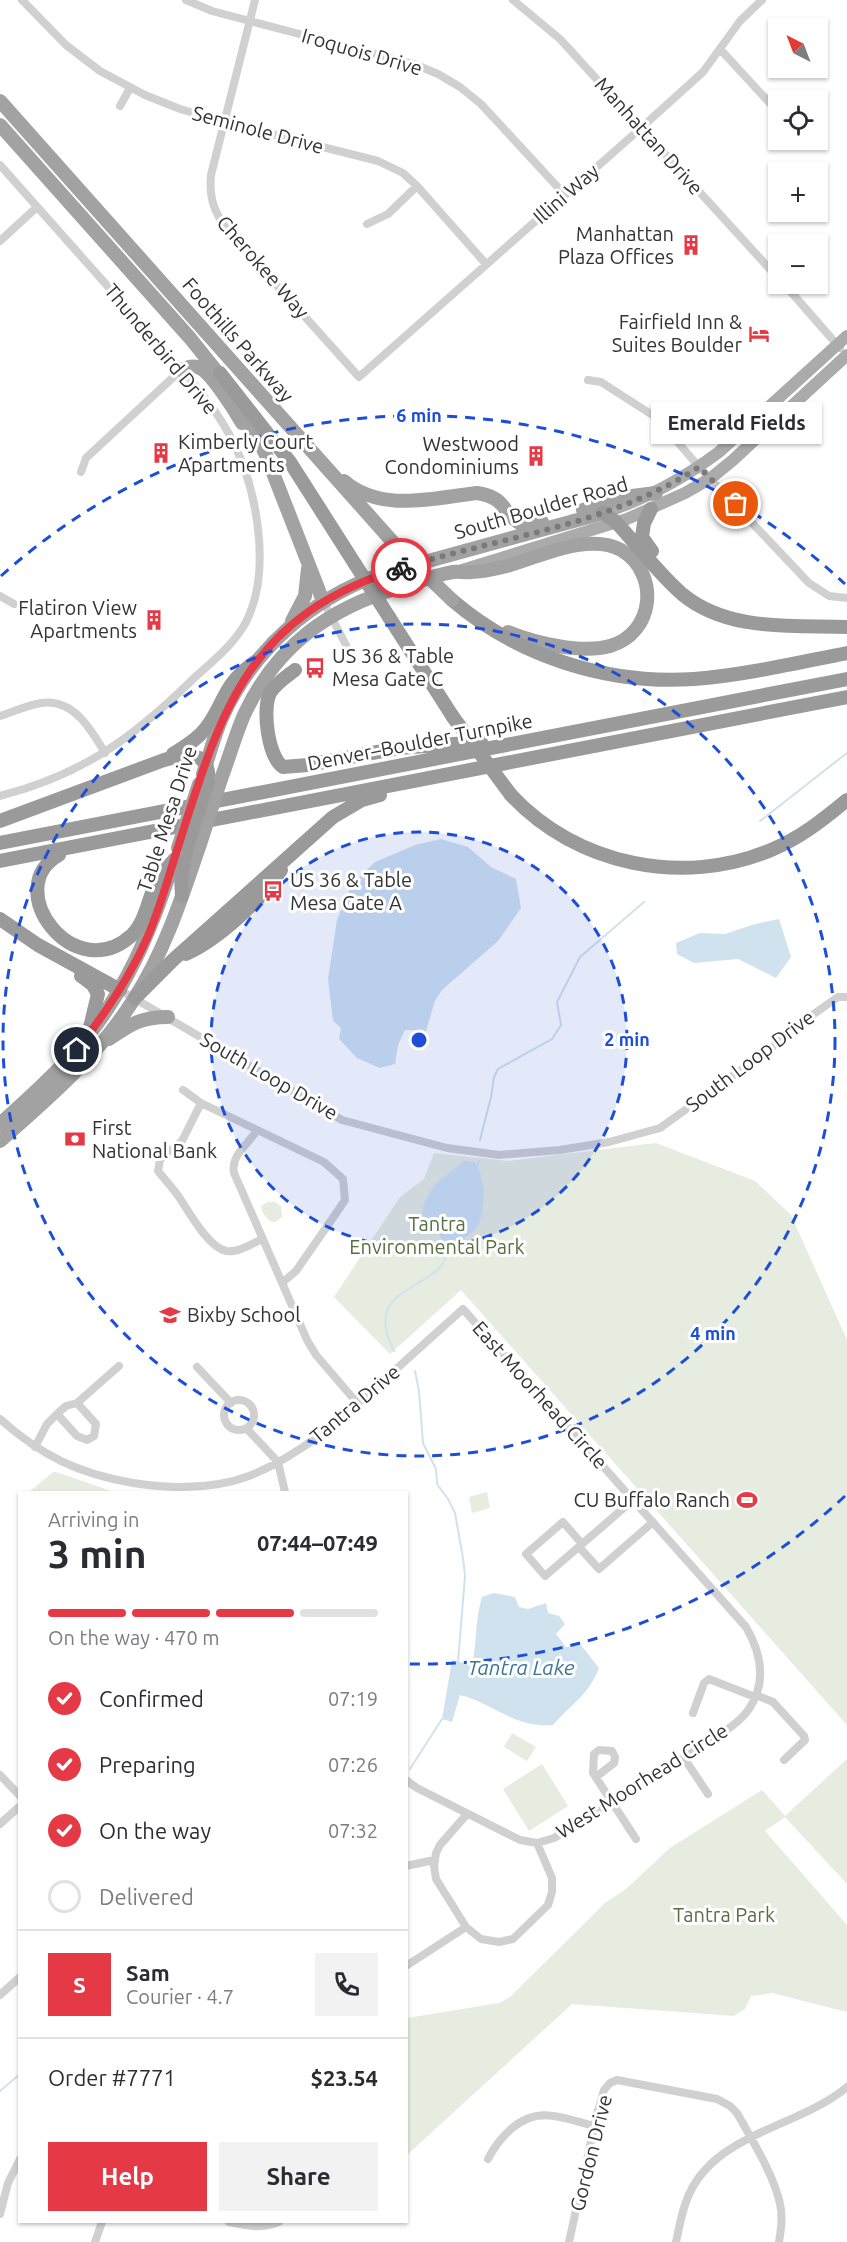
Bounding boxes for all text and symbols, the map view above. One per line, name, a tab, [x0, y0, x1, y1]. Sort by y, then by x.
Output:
north arrow	[768, 18, 828, 78]
map controls	[768, 18, 828, 294]
street label: Iroquois Drive	[299, 23, 425, 80]
street label: Manhattan Drive	[591, 72, 708, 199]
button: locate	[768, 90, 828, 150]
street label: Seminole Drive	[190, 101, 326, 158]
street label: Illini Way	[528, 159, 603, 228]
button: +	[768, 162, 828, 222]
street label: Cherokee Way	[213, 211, 314, 323]
place label: Manhattan Plaza Offices	[558, 222, 674, 268]
building icon: Manhattan Plaza Offices	[679, 233, 703, 257]
button: −	[768, 234, 828, 294]
street label: Foothills Parkway	[178, 273, 299, 407]
street label: Thunderbird Drive	[100, 279, 223, 419]
place label: Fairfield Inn & Suites Boulder	[612, 310, 742, 356]
hotel icon: Fairfield Inn & Suites Boulder	[747, 322, 771, 346]
callout: Emerald Fields	[650, 402, 822, 444]
text: 6 min	[396, 405, 442, 425]
text: Emerald Fields	[667, 411, 806, 434]
place label: Kimberly Court Apartments	[178, 430, 313, 476]
place label: Westwood Condominiums	[384, 432, 519, 478]
building icon: Kimberly Court Apartments	[149, 441, 173, 465]
building icon: Westwood Condominiums	[524, 444, 548, 468]
street label: South Boulder Road	[451, 472, 630, 543]
pin	[710, 478, 761, 529]
icon: bag	[719, 487, 752, 520]
courier	[371, 538, 431, 598]
icon: bike	[385, 552, 418, 585]
place label: Flatiron View Apartments	[18, 596, 137, 642]
building icon: Flatiron View Apartments	[142, 608, 166, 632]
place label: US 36 & Table Mesa Gate C	[332, 644, 454, 690]
bus stop icon: US 36 & Table Mesa Gate C	[303, 656, 327, 680]
street label: Denver–Boulder Turnpike	[305, 708, 534, 775]
street label: Table Mesa Drive	[132, 743, 201, 895]
place label: US 36 & Table Mesa Gate A	[290, 868, 412, 914]
bus stop icon: US 36 & Table Mesa Gate A	[261, 879, 285, 903]
street label: South Loop Drive	[681, 1005, 818, 1116]
pin	[51, 1024, 102, 1075]
street label: South Loop Drive	[197, 1027, 342, 1124]
text: 2 min	[604, 1029, 650, 1049]
centre of rings	[409, 1030, 429, 1050]
icon: home	[60, 1033, 93, 1066]
place label: First National Bank	[92, 1116, 217, 1162]
bank icon: First National Bank	[63, 1127, 87, 1151]
park label: Tantra Environmental Park	[349, 1212, 525, 1258]
school or university icon: Bixby School	[158, 1303, 182, 1327]
place label: Bixby School	[187, 1303, 300, 1326]
street label: East Moorhead Circle	[468, 1316, 613, 1473]
text: 4 min	[690, 1323, 736, 1343]
street label: Tantra Drive	[305, 1360, 404, 1448]
place label: CU Buffalo Ranch	[574, 1488, 730, 1511]
sports icon: CU Buffalo Ranch	[735, 1488, 759, 1512]
text: Arriving in	[48, 1508, 139, 1531]
text: 07:44–07:49	[257, 1530, 378, 1555]
text: 3 min	[48, 1532, 147, 1575]
text: On the way · 470 m	[48, 1626, 220, 1649]
water label: Tantra Lake	[467, 1655, 575, 1679]
icon: check	[48, 1682, 81, 1715]
text: Confirmed	[99, 1686, 204, 1711]
text: 07:19	[328, 1687, 378, 1710]
street label: West Moorhead Circle	[552, 1718, 732, 1843]
icon: check	[48, 1748, 81, 1781]
text: Preparing	[99, 1752, 196, 1777]
text: 07:26	[328, 1753, 378, 1776]
icon: check	[48, 1814, 81, 1847]
text: On the way	[99, 1818, 211, 1843]
text: 07:32	[328, 1819, 378, 1842]
text: Delivered	[99, 1884, 194, 1909]
park label: Tantra Park	[673, 1903, 775, 1926]
button: phone	[315, 1953, 378, 2016]
text: Sam	[126, 1960, 170, 1985]
text: S	[73, 1972, 86, 1997]
text: Courier · 4.7	[126, 1985, 234, 2008]
text: Order #7771	[48, 2065, 176, 2090]
text: $23.54	[311, 2065, 378, 2090]
street label: Gordon Drive	[565, 2092, 616, 2213]
button: Help	[48, 2142, 207, 2211]
button: Share	[219, 2142, 378, 2211]

